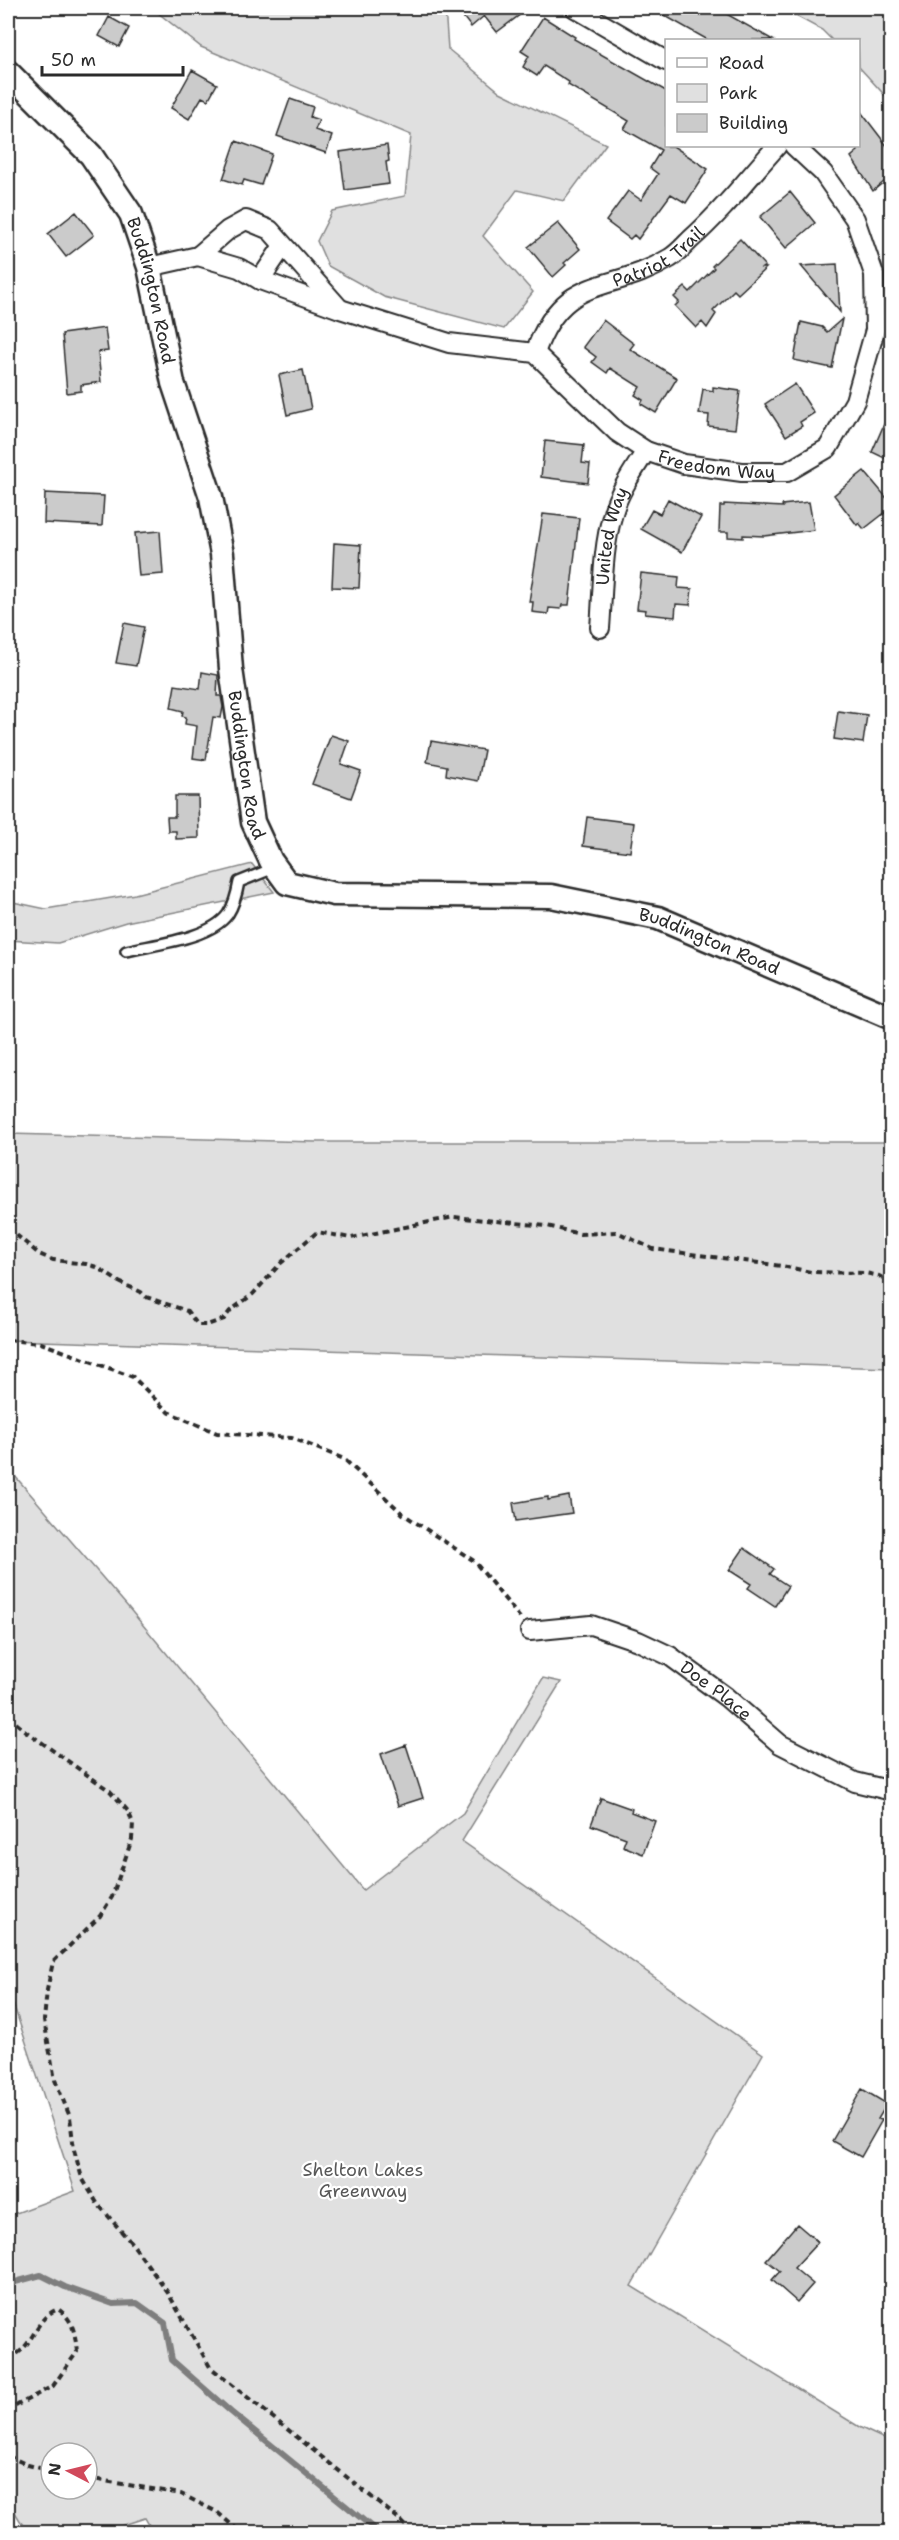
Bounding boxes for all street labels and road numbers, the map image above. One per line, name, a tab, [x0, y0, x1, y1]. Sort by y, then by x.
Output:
street label: Buddington Road	[121, 214, 181, 366]
street label: Patriot Trail	[610, 220, 710, 293]
street label: Freedom Way	[655, 444, 775, 484]
street label: United Way	[591, 483, 634, 586]
street label: Buddington Road	[222, 689, 271, 843]
street label: Buddington Road	[637, 902, 784, 981]
street label: Doe Place	[675, 1655, 757, 1726]

